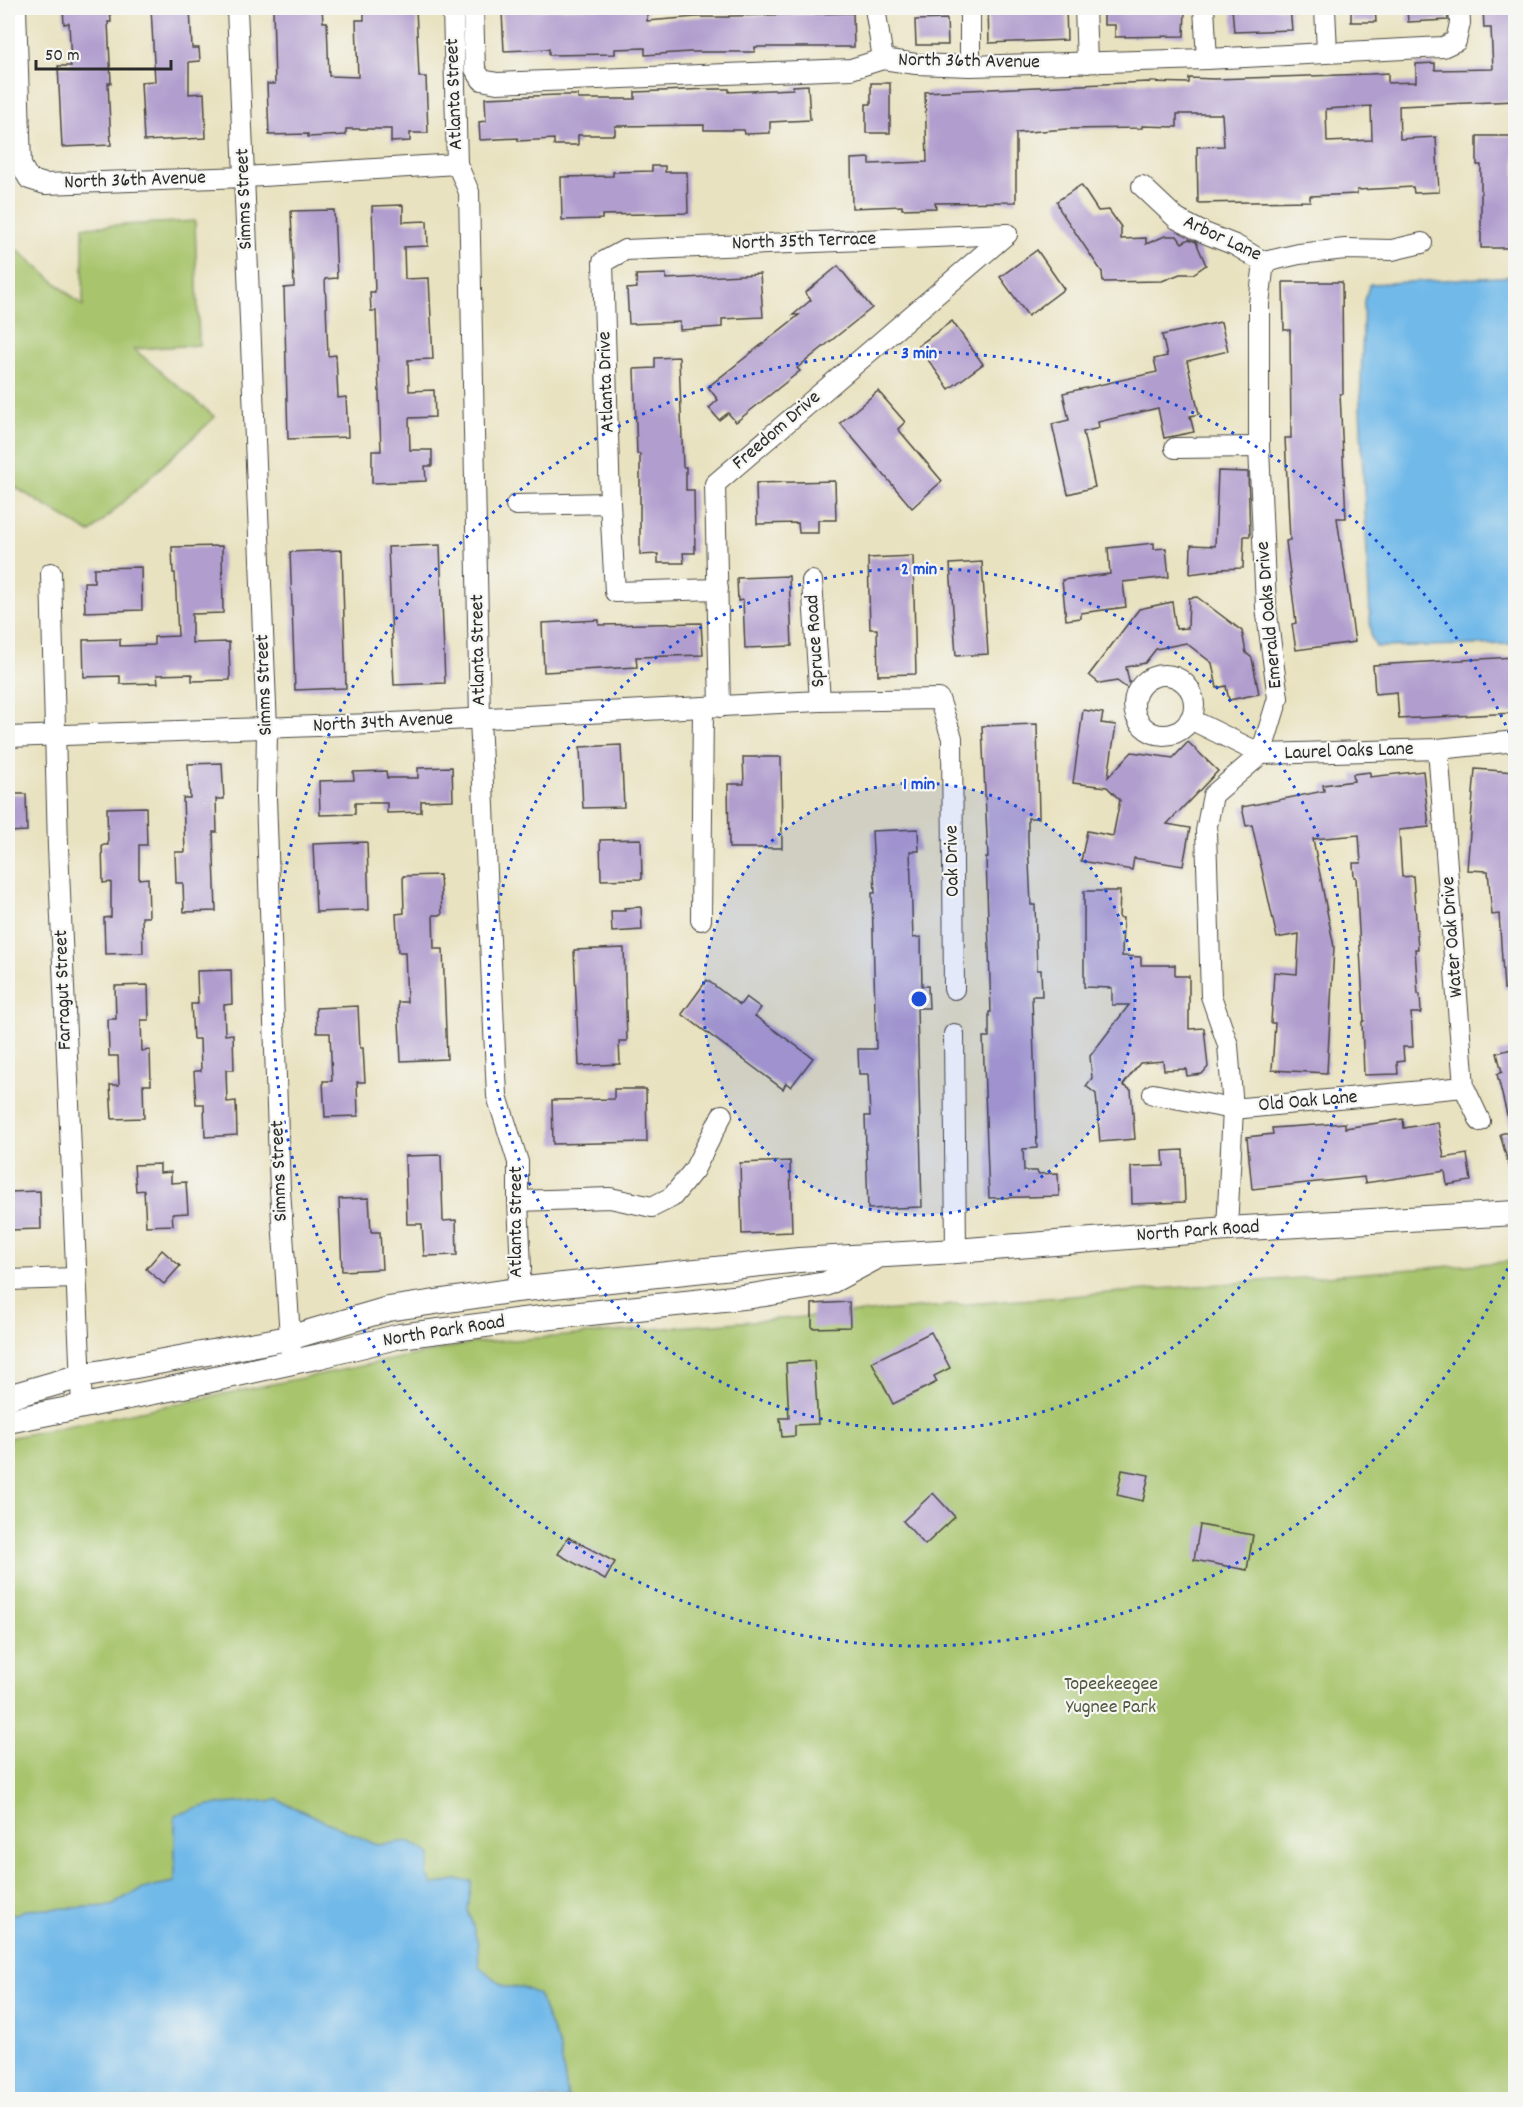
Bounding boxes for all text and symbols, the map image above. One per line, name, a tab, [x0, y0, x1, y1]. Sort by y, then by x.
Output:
scale bar	[36, 33, 171, 71]
street label: Atlanta Street	[439, 38, 471, 150]
text: 50 m	[45, 44, 80, 69]
street label: North 36th Avenue	[898, 47, 1040, 77]
street label: Simms Street	[229, 148, 261, 250]
street label: North 36th Avenue	[64, 165, 207, 197]
street label: Arbor Lane	[1178, 209, 1266, 269]
street label: North 35th Terrace	[731, 225, 877, 259]
street label: Atlanta Drive	[591, 331, 623, 433]
text: 3 min	[901, 342, 937, 367]
street label: Freedom Drive	[727, 385, 827, 477]
street label: Emerald Oaks Drive	[1250, 540, 1290, 690]
text: 2 min	[901, 558, 937, 583]
street label: Atlanta Street	[464, 594, 494, 706]
street label: Spruce Road	[799, 594, 833, 688]
street label: Simms Street	[249, 634, 281, 736]
street label: North 34th Avenue	[312, 705, 454, 741]
street label: Laurel Oaks Lane	[1284, 736, 1414, 768]
text: 1 min	[903, 773, 935, 798]
street label: Oak Drive	[938, 824, 968, 897]
street label: Water Oak Drive	[1435, 875, 1471, 998]
street label: Farragut Street	[48, 929, 80, 1051]
centre of rings	[909, 989, 929, 1009]
street label: Old Oak Lane	[1257, 1084, 1359, 1120]
street label: Simms Street	[264, 1120, 296, 1222]
street label: Atlanta Street	[503, 1166, 531, 1278]
street label: North Park Road	[1135, 1214, 1261, 1250]
street label: North Park Road	[381, 1309, 507, 1355]
park label: Topeekeegee Yugnee Park	[1064, 1671, 1158, 1722]

